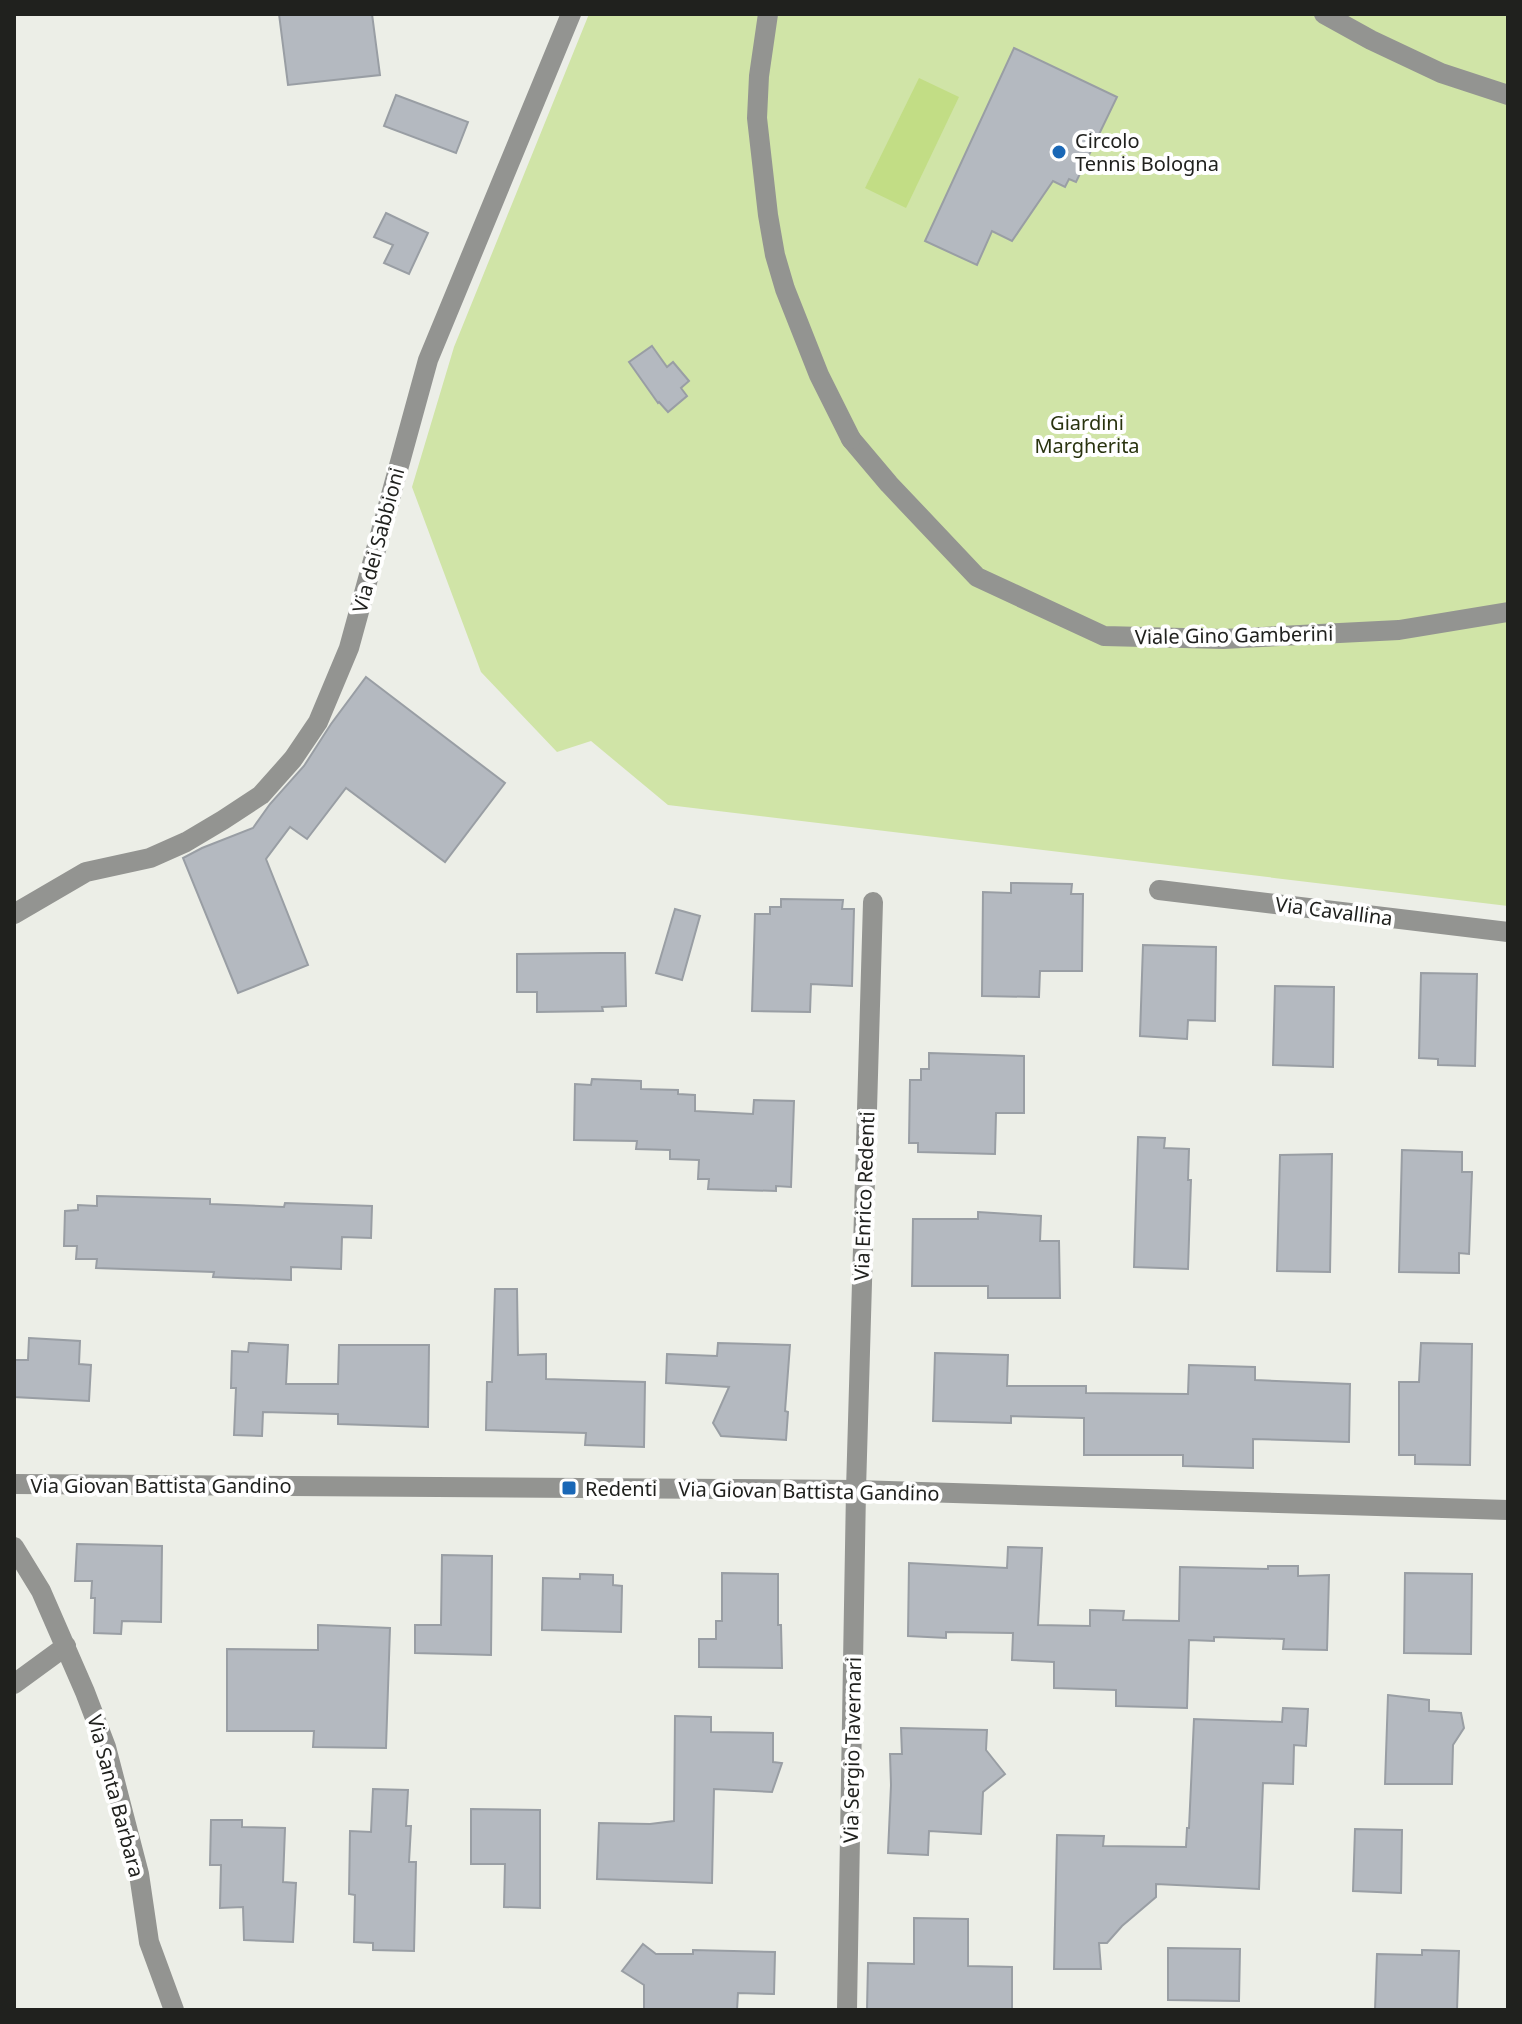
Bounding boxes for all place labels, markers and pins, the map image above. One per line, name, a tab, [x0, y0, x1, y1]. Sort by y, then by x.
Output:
place label: Circolo Tennis Bologna	[1075, 127, 1219, 177]
marker: Circolo Tennis Bologna	[1050, 143, 1068, 161]
place label: Redenti	[585, 1475, 657, 1502]
marker: Redenti	[560, 1479, 578, 1497]

